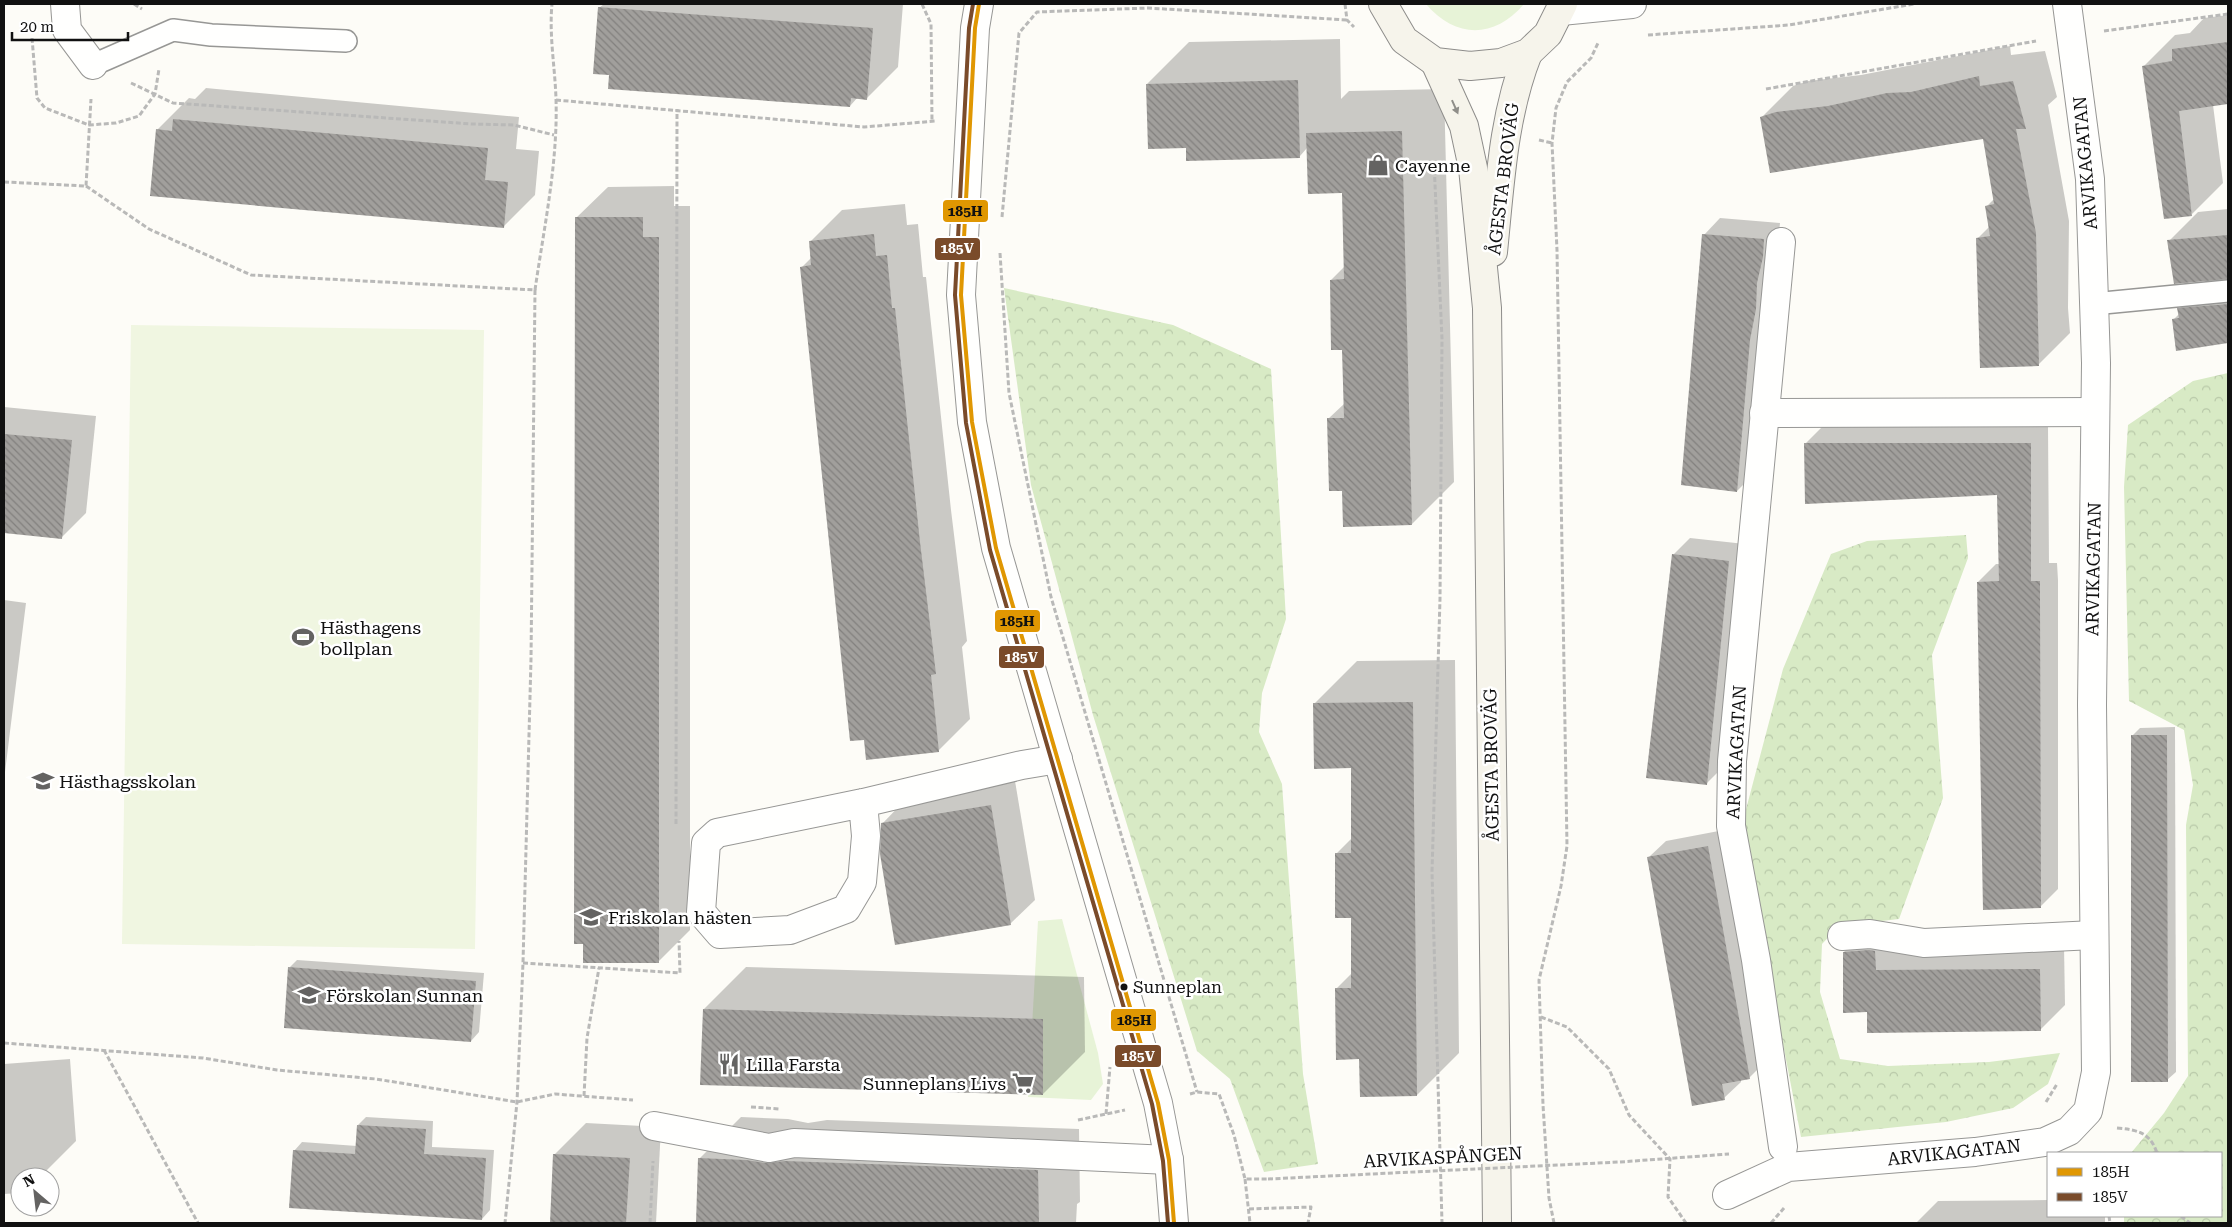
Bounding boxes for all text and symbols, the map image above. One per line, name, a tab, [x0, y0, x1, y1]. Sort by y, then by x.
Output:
scale bar	[12, 10, 129, 42]
text: 20 m	[20, 18, 55, 36]
street label: ARVIKAGATAN	[2069, 95, 2101, 231]
one-way arrow	[1452, 100, 1460, 114]
street label: ÅGESTA BROVÄG	[1483, 102, 1523, 256]
shop icon: Cayenne	[1365, 152, 1391, 178]
place label: Cayenne	[1395, 155, 1471, 176]
line badge: 185H	[942, 199, 989, 223]
text: 185H	[947, 203, 983, 219]
line badge: 185V	[934, 237, 981, 261]
text: 185V	[940, 240, 974, 256]
street label: ARVIKAGATAN	[2081, 502, 2105, 636]
line badge: 185H	[994, 609, 1041, 633]
text: 185H	[999, 613, 1035, 629]
place label: Hästhagens bollplan	[320, 617, 421, 659]
sports icon: Hästhagens bollplan	[290, 624, 316, 650]
line badge: 185V	[998, 645, 1045, 669]
text: 185V	[1004, 649, 1038, 665]
street label: ARVIKAGATAN	[1722, 684, 1750, 820]
street label: ÅGESTA BROVÄG	[1479, 688, 1503, 842]
school or university icon: Hästhagsskolan	[30, 768, 56, 794]
place label: Hästhagsskolan	[59, 771, 197, 792]
school or university icon: Friskolan hästen	[578, 904, 604, 930]
place label: Friskolan hästen	[608, 907, 752, 928]
place label: Sunneplan	[1133, 977, 1222, 997]
school or university icon: Förskolan Sunnan	[296, 982, 322, 1008]
marker: Sunneplan	[1119, 982, 1129, 992]
place label: Förskolan Sunnan	[326, 985, 484, 1006]
line badge: 185H	[1110, 1008, 1157, 1032]
text: 185H	[1116, 1012, 1152, 1028]
line badge: 185V	[1114, 1044, 1162, 1068]
text: 185V	[1121, 1048, 1155, 1064]
restaurant icon: Lilla Farsta	[716, 1051, 742, 1077]
place label: Lilla Farsta	[746, 1054, 841, 1075]
supermarket icon: Sunneplans Livs	[1010, 1070, 1036, 1096]
place label: Sunneplans Livs	[863, 1073, 1006, 1094]
street label: ARVIKAGATAN	[1886, 1135, 2022, 1169]
street label: ARVIKASPÅNGEN	[1363, 1142, 1523, 1172]
legend	[2047, 1152, 2222, 1217]
text: 185H	[2092, 1163, 2130, 1181]
north arrow	[10, 1167, 60, 1217]
text: N	[20, 1171, 38, 1190]
text: 185V	[2092, 1188, 2128, 1206]

